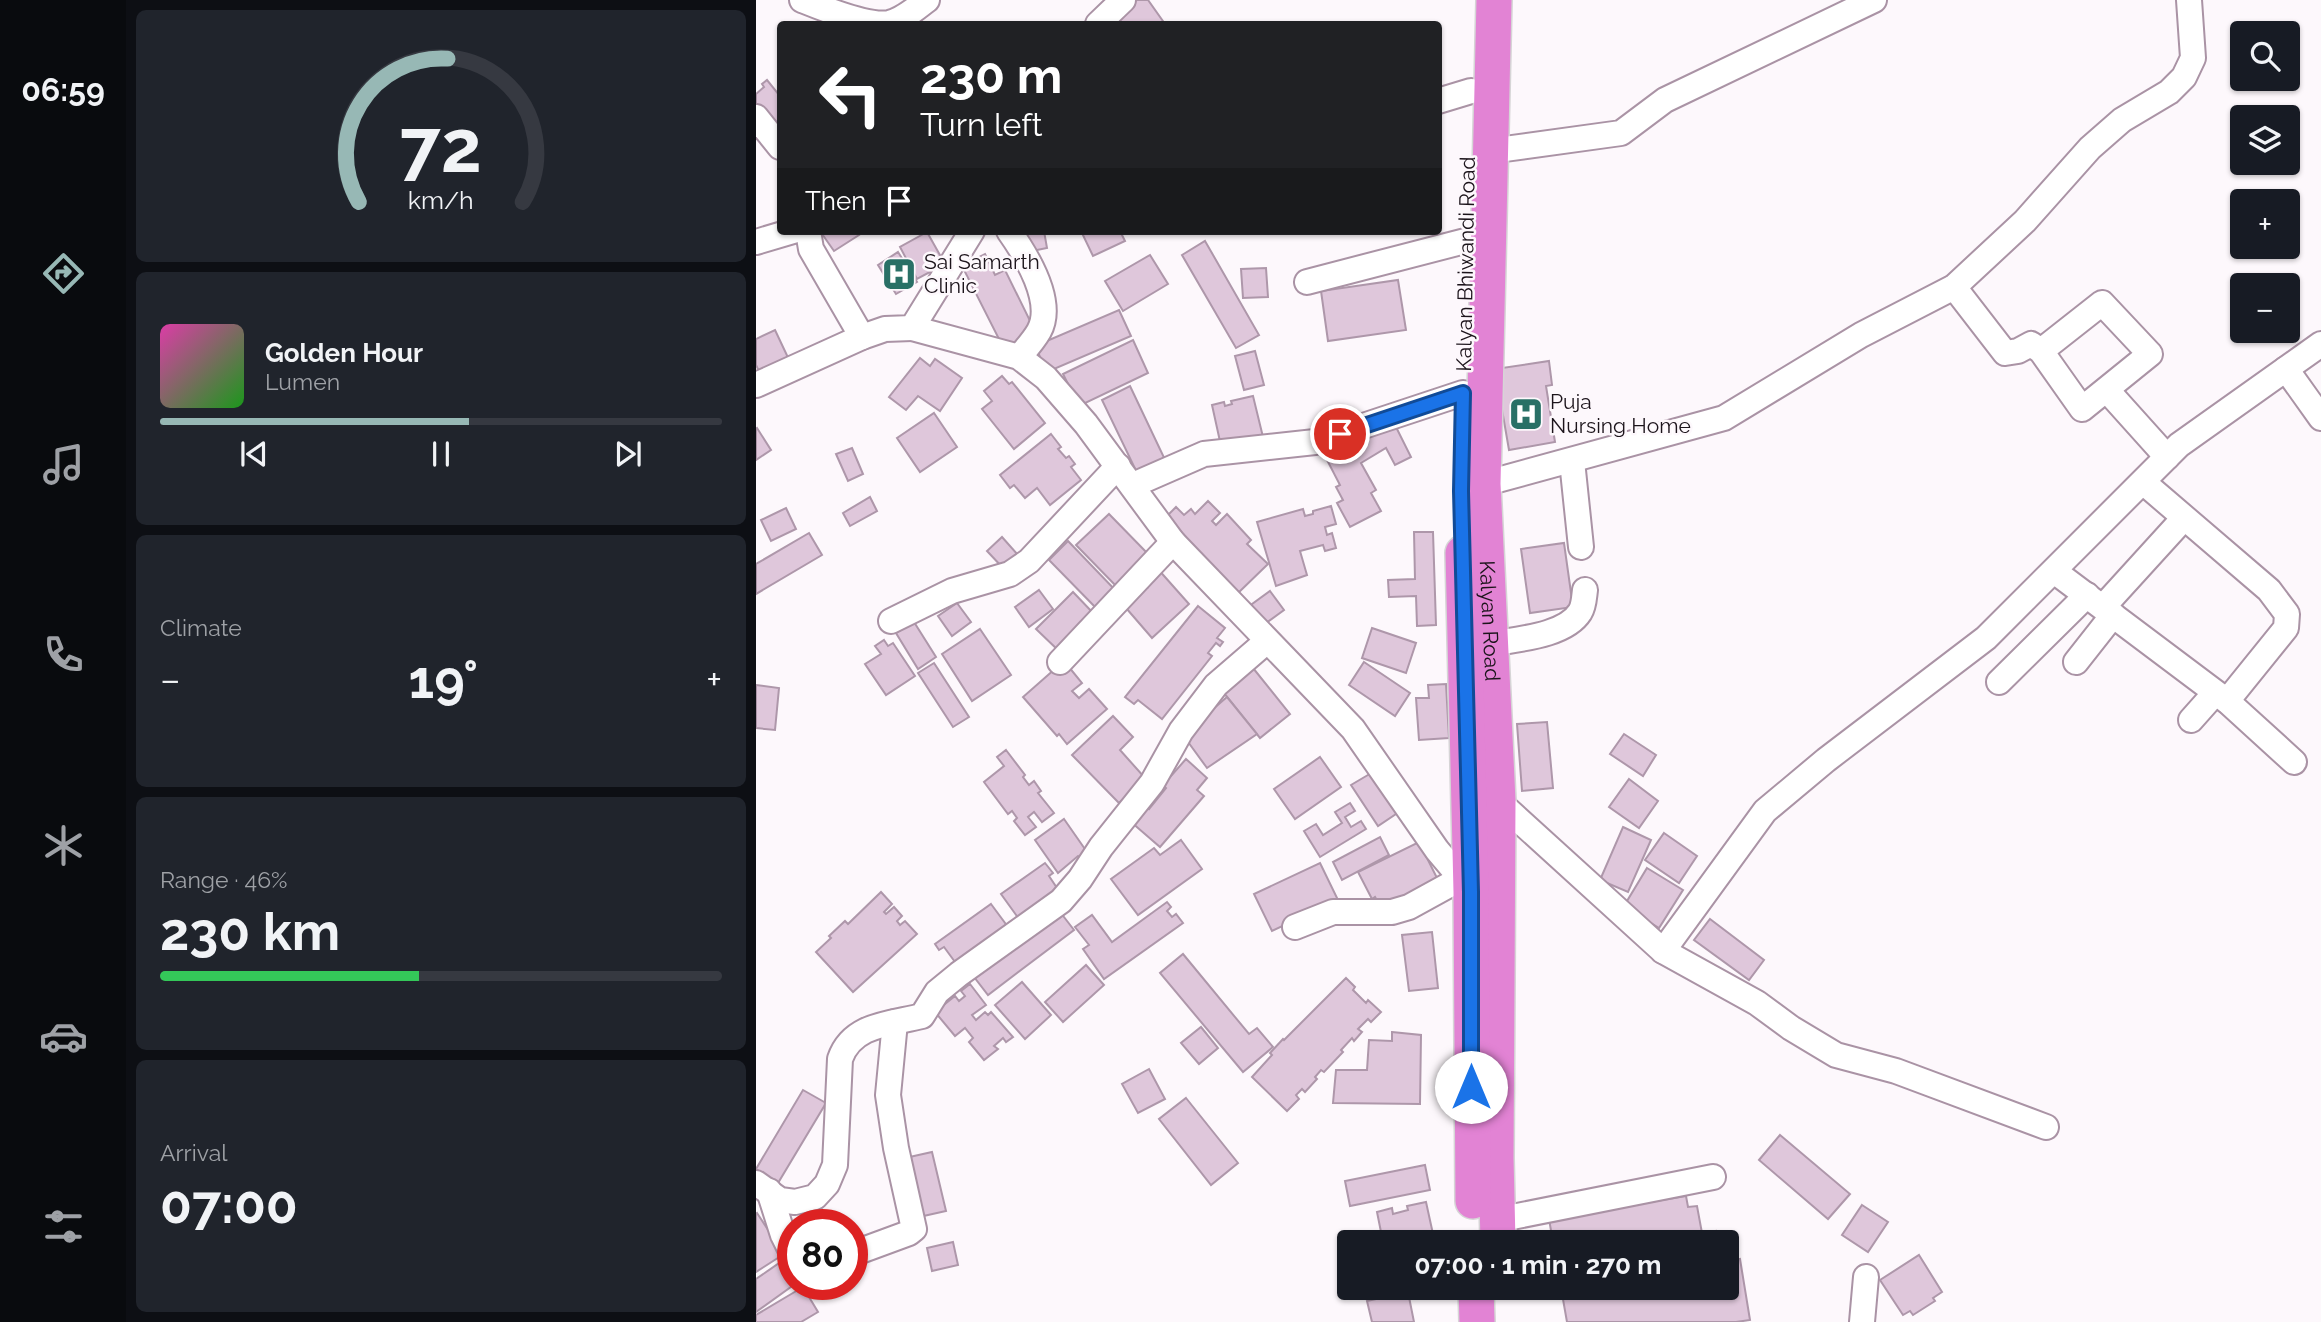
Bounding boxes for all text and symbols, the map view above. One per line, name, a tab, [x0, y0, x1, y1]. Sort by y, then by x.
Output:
map controls	[2230, 21, 2300, 343]
button: search	[2230, 21, 2300, 91]
text: 230 m	[920, 47, 1062, 104]
icon: left	[805, 49, 896, 140]
text: 06:59	[21, 71, 105, 108]
text: 72	[400, 105, 482, 190]
button: layers	[2230, 105, 2300, 175]
text: Turn left	[920, 106, 1042, 143]
street label: Kalyan Bhiwandi Road	[1451, 156, 1480, 372]
icon: arrive	[880, 182, 918, 220]
text: km/h	[408, 185, 474, 215]
text: Then	[805, 186, 866, 216]
button: +	[2230, 189, 2300, 259]
icon: directions	[39, 249, 88, 298]
place label: Sai Samarth Clinic	[924, 249, 1040, 298]
hospital icon: Sai Samarth Clinic	[880, 255, 918, 293]
button: −	[2230, 273, 2300, 343]
text: Golden Hour	[265, 338, 423, 368]
text: Lumen	[265, 368, 340, 395]
place label: Puja Nursing Home	[1550, 389, 1691, 438]
hospital icon: Puja Nursing Home	[1507, 395, 1545, 433]
pin	[1310, 404, 1370, 464]
icon: arrive	[1321, 415, 1359, 453]
icon: previous	[235, 435, 273, 473]
icon: pause	[422, 435, 460, 473]
icon: next	[609, 435, 647, 473]
icon: music	[39, 440, 88, 489]
street label: Kalyan Road	[1475, 560, 1505, 682]
text: Climate	[160, 614, 242, 641]
icon: phone	[39, 630, 88, 679]
text: 19°	[409, 649, 478, 710]
text: −	[160, 657, 180, 702]
text: +	[706, 657, 722, 702]
icon: climate	[39, 821, 88, 870]
text: Range · 46%	[160, 866, 287, 893]
text: 230 km	[160, 901, 340, 962]
icon: car	[39, 1012, 88, 1061]
position arrow	[1434, 1050, 1508, 1124]
text: Arrival	[160, 1139, 227, 1166]
text: 07:00	[160, 1174, 298, 1235]
icon: filters	[39, 1202, 88, 1251]
speed limit sign: 80	[777, 1209, 868, 1300]
text: 07:00 · 1 min · 270 m	[1415, 1250, 1661, 1280]

